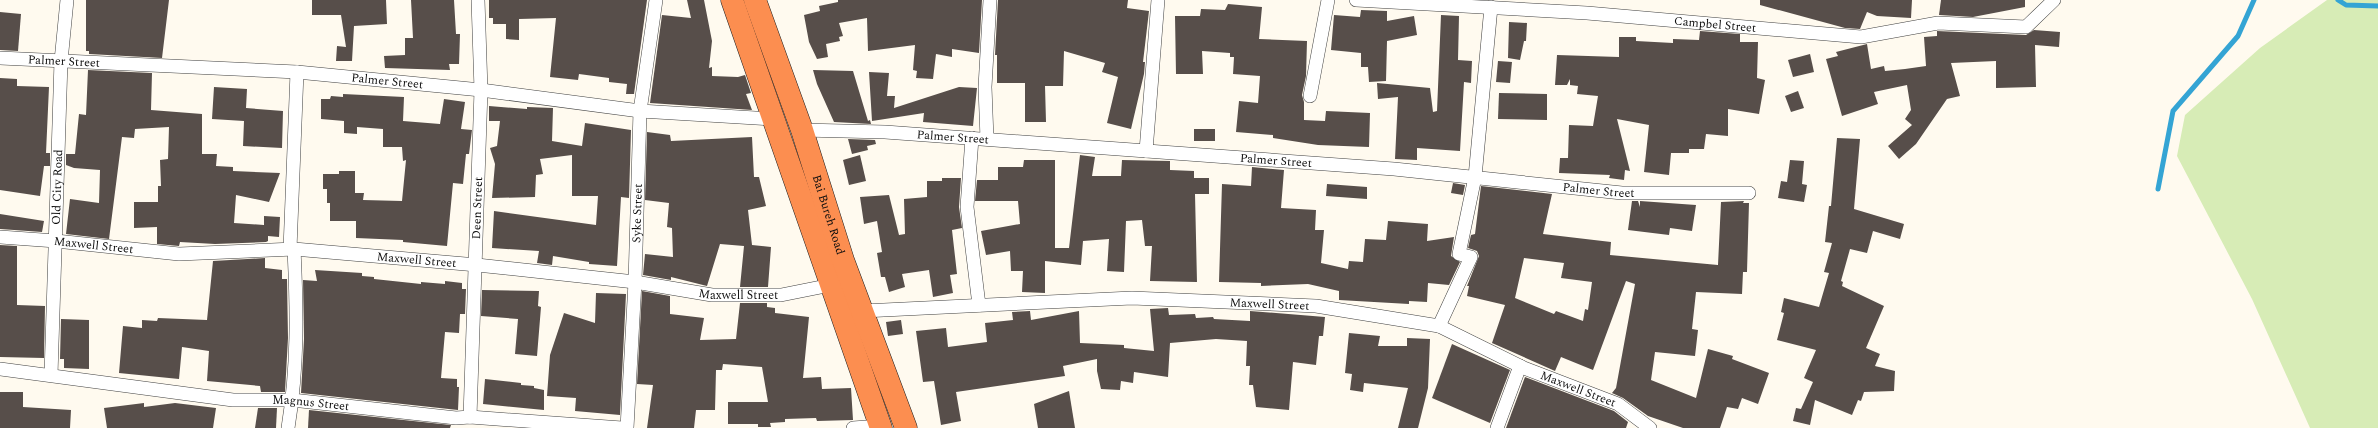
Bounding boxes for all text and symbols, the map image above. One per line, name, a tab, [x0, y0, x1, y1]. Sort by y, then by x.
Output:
street label: Campbel Street	[1673, 11, 1757, 37]
street label: Palmer Street	[27, 50, 100, 72]
street label: Palmer Street	[350, 68, 424, 94]
street label: Palmer Street	[916, 125, 989, 149]
street label: Palmer Street	[1239, 148, 1313, 173]
street label: Old City Road	[46, 149, 68, 225]
street label: Bai Bureh Road	[807, 172, 850, 257]
street label: Deen Street	[466, 177, 488, 240]
street label: Palmer Street	[1562, 177, 1634, 203]
street label: Syke Street	[627, 183, 647, 243]
street label: Maxwell Street	[53, 231, 134, 259]
street label: Maxwell Street	[376, 247, 457, 273]
street label: Maxwell Street	[697, 283, 778, 305]
street label: Maxwell Street	[1229, 293, 1310, 315]
street label: Maxwell Street	[1538, 366, 1619, 412]
street label: Magnus Street	[272, 390, 350, 416]

